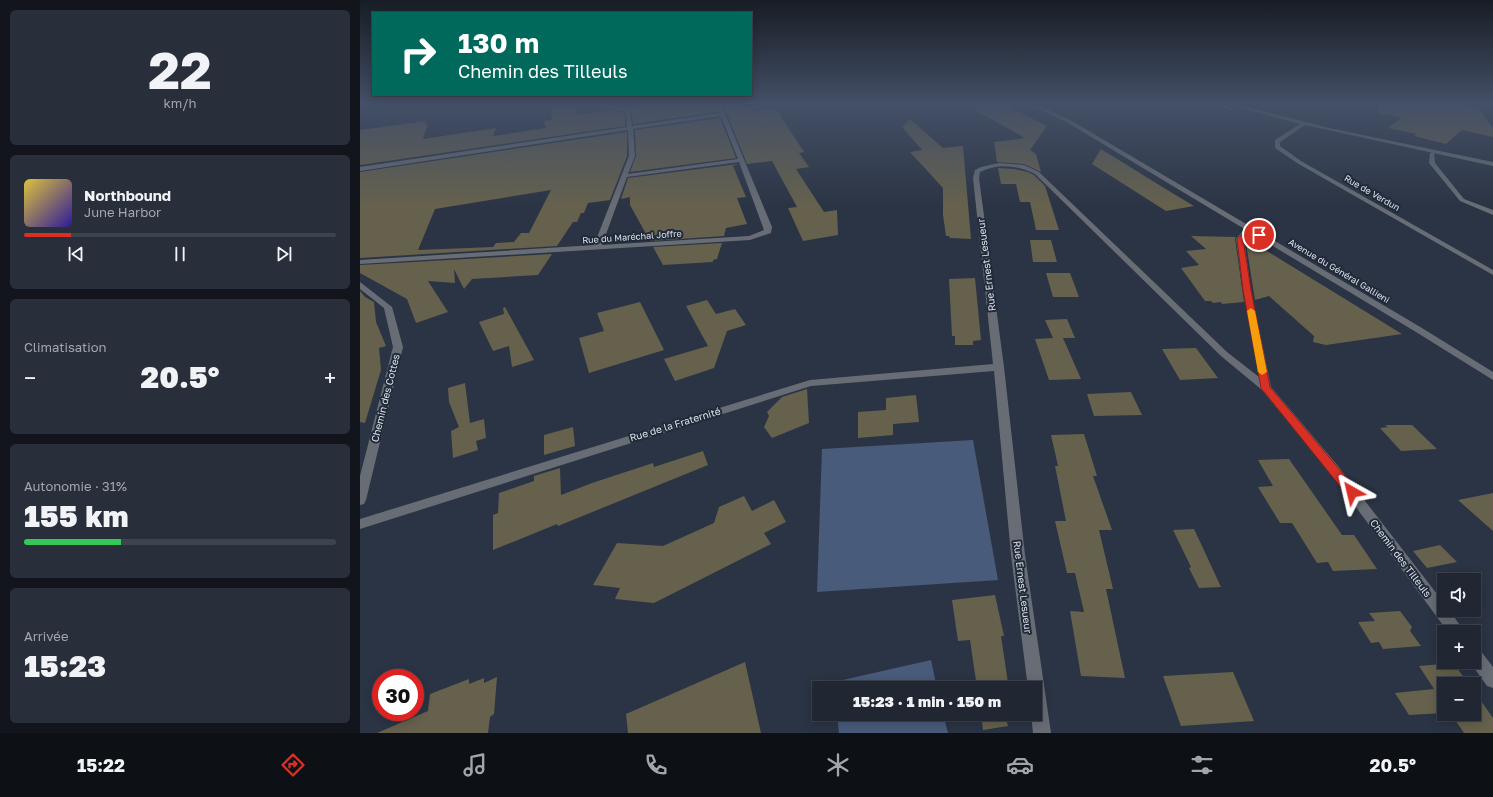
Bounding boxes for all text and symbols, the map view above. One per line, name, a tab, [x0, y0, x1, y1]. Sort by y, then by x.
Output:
text: 130 m	[458, 26, 539, 59]
icon: right	[392, 28, 444, 80]
text: 22	[148, 38, 212, 100]
text: Chemin des Tilleuls	[458, 60, 628, 82]
text: km/h	[163, 95, 197, 111]
street label: Rue de Verdun	[1342, 172, 1402, 213]
text: Northbound	[84, 186, 171, 204]
text: June Harbor	[84, 204, 161, 220]
street label: Rue Ernest Lesueur	[974, 218, 998, 312]
pin	[1242, 218, 1276, 252]
icon: arrive	[1248, 224, 1270, 246]
street label: Rue du Maréchal Joffre	[582, 228, 682, 245]
street label: Avenue du Général Gallieni	[1287, 236, 1392, 305]
icon: previous	[65, 243, 87, 265]
icon: pause	[169, 243, 191, 265]
icon: next	[273, 243, 295, 265]
text: Climatisation	[24, 339, 106, 355]
street label: Chemin des Cottes	[368, 353, 402, 443]
text: 20.5°	[141, 359, 219, 395]
text: −	[24, 364, 36, 391]
text: +	[324, 364, 336, 391]
street label: Rue de la Fraternité	[628, 404, 722, 444]
position arrow	[1331, 471, 1373, 513]
text: Autonomie · 31%	[24, 478, 127, 494]
text: 155 km	[24, 498, 129, 534]
street label: Chemin des Tilleuls	[1368, 517, 1434, 599]
street label: Rue Ernest Lesueur	[1011, 540, 1035, 634]
map controls	[1437, 573, 1481, 721]
button: sound	[1437, 573, 1481, 617]
button: +	[1437, 625, 1481, 669]
text: Arrivée	[24, 628, 68, 644]
text: 15:23	[24, 648, 106, 684]
speed limit sign: 30	[372, 669, 424, 721]
button: −	[1437, 677, 1481, 721]
text: 15:23 · 1 min · 150 m	[853, 692, 1001, 710]
icon: directions	[279, 751, 307, 779]
icon: music	[461, 751, 489, 779]
icon: phone	[642, 751, 670, 779]
icon: climate	[824, 751, 852, 779]
icon: car	[1006, 751, 1034, 779]
icon: filters	[1188, 751, 1216, 779]
text: 15:22	[77, 754, 125, 776]
text: 20.5°	[1370, 754, 1416, 776]

